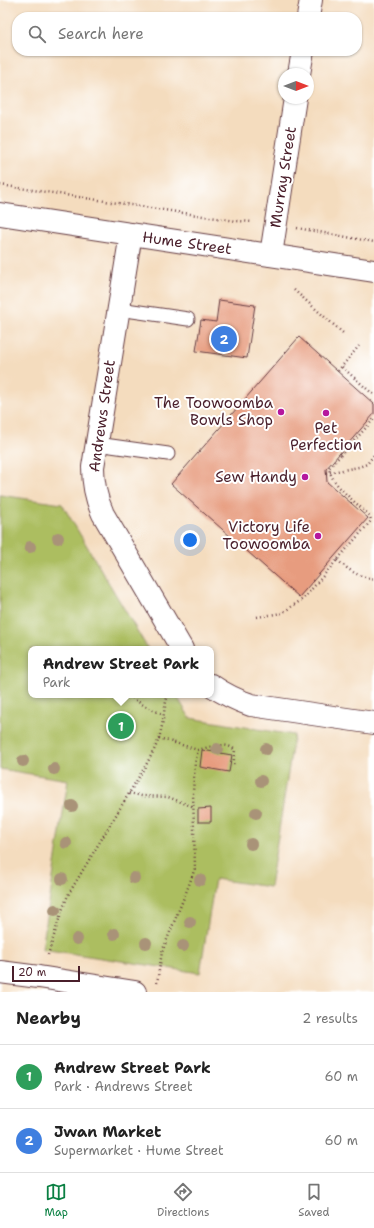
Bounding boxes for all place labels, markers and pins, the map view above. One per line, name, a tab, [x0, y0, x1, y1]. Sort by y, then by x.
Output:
pin: 2	[211, 324, 237, 354]
place label: The Toowoomba Bowls Shop	[154, 393, 274, 430]
marker: The Toowoomba Bowls Shop	[276, 407, 286, 417]
marker: Pet Perfection	[321, 408, 331, 418]
place label: Pet Perfection	[290, 418, 362, 455]
place label: Sew Handy	[215, 467, 297, 487]
marker: Sew Handy	[300, 472, 310, 482]
place label: Victory Life Toowoomba	[222, 517, 311, 554]
marker: Victory Life Toowoomba	[313, 531, 323, 541]
pin: 1	[108, 711, 134, 741]

